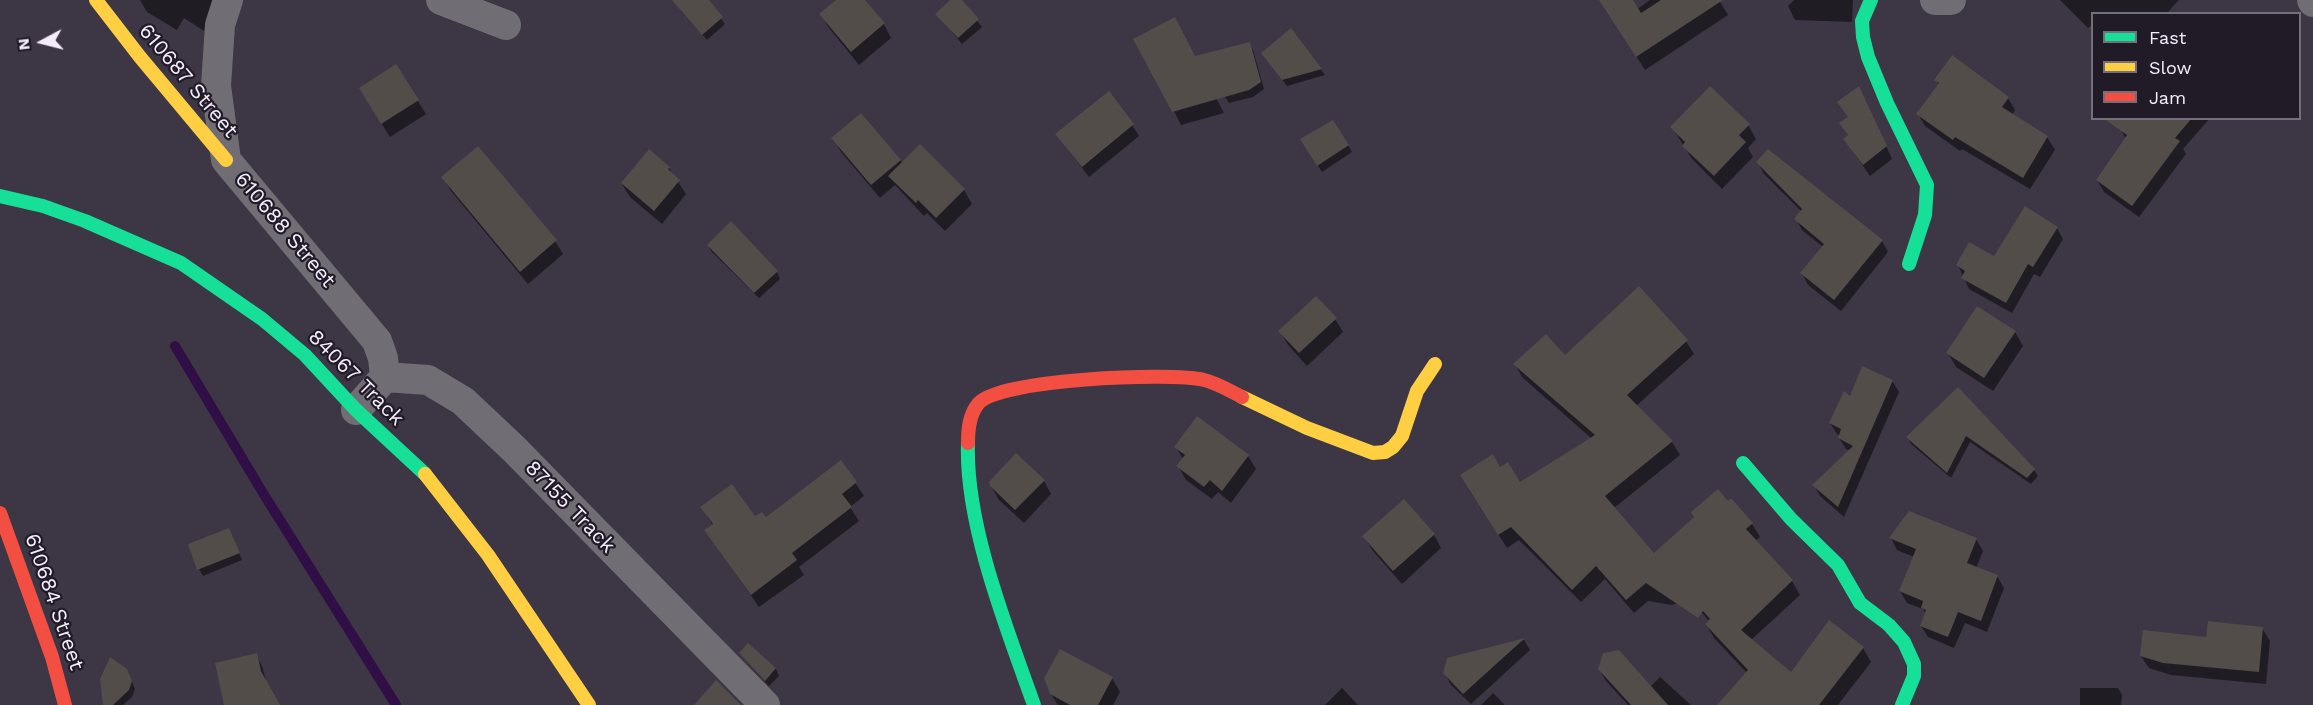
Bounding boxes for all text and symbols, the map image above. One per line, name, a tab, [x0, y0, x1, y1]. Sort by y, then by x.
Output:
north arrow	[12, 12, 72, 72]
legend	[2091, 12, 2301, 120]
street label: 610687 Street	[133, 19, 243, 143]
text: Fast	[2149, 27, 2186, 48]
text: N	[13, 37, 34, 51]
text: Slow	[2149, 57, 2192, 78]
text: Jam	[2149, 87, 2186, 108]
street label: 610688 Street	[229, 167, 341, 293]
street label: 84067 Track	[303, 325, 409, 431]
street label: 87155 Track	[520, 456, 620, 558]
street label: 610684 Street	[19, 530, 89, 674]

